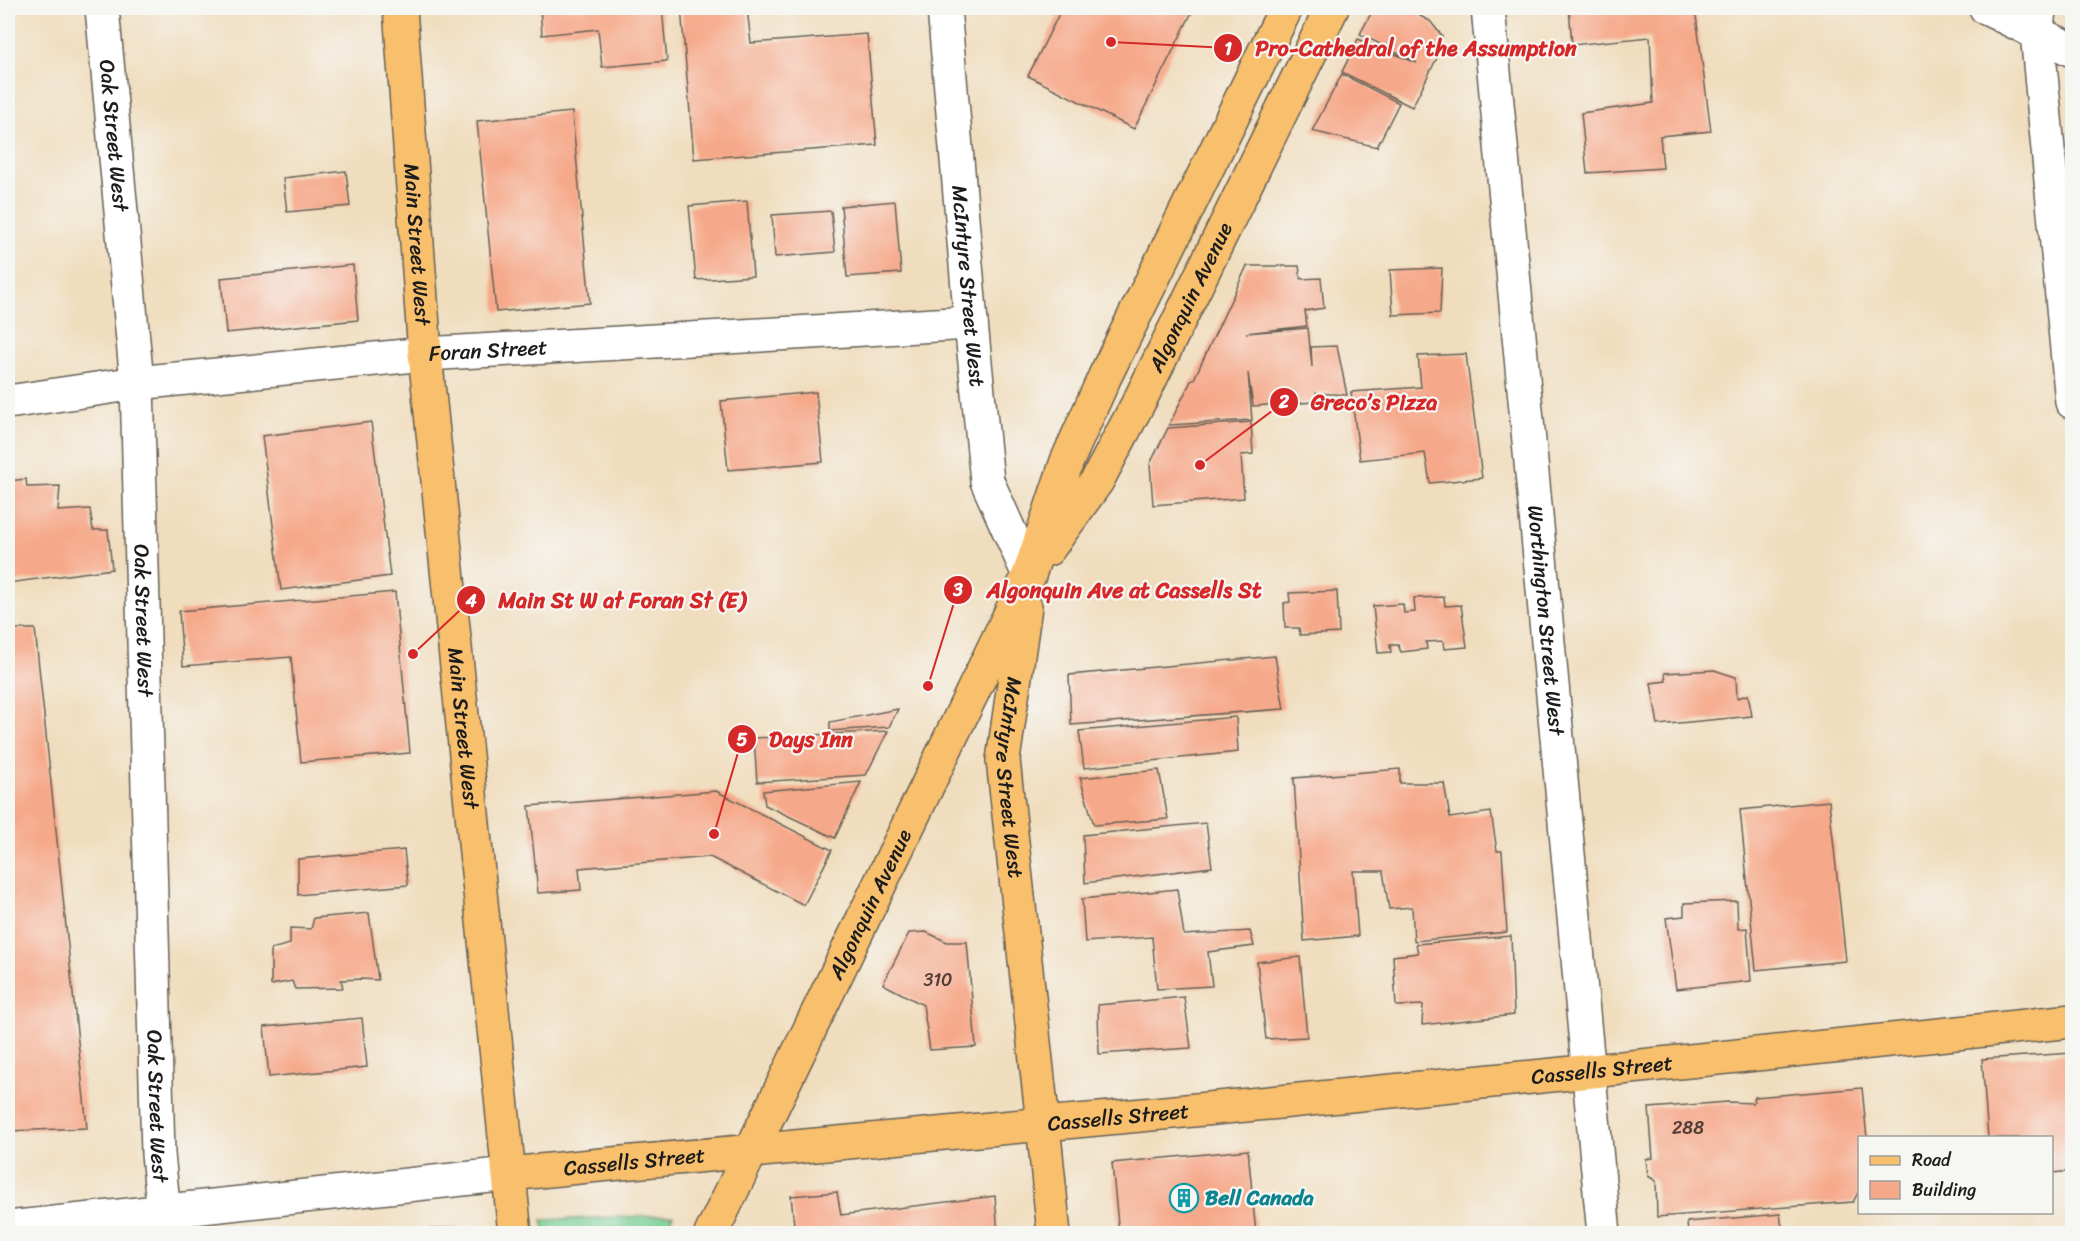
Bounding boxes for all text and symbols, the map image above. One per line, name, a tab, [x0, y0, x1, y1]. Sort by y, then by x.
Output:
callout: Pro-Cathedral of the Assumption	[1213, 28, 1589, 68]
text: Pro-Cathedral of the Assumption	[1255, 29, 1577, 68]
text: 1	[1224, 33, 1232, 65]
street label: Oak Street West	[88, 58, 140, 215]
street label: Main Street West	[392, 162, 442, 328]
street label: McIntyre Street West	[940, 184, 996, 389]
street label: Algonquin Avenue	[1137, 215, 1243, 380]
street label: Foran Street	[428, 328, 548, 373]
callout: Greco’s Pizza	[1269, 382, 1449, 422]
text: Greco’s Pizza	[1310, 383, 1437, 422]
text: 2	[1278, 386, 1290, 418]
street label: Worthington Street West	[1516, 504, 1576, 738]
street label: Oak Street West	[122, 544, 165, 699]
callout: Algonquin Ave at Cassells St	[943, 570, 1275, 610]
text: Algonquin Ave at Cassells St	[985, 571, 1262, 610]
text: 3	[952, 574, 963, 606]
callout: Main St W at Foran St (E)	[456, 580, 758, 620]
text: Main St W at Foran St (E)	[497, 581, 748, 620]
text: 4	[464, 585, 477, 617]
street label: Main Street West	[436, 646, 491, 812]
street label: McIntyre Street West	[984, 674, 1035, 880]
callout: Days Inn	[727, 719, 865, 759]
text: Days Inn	[769, 720, 853, 759]
text: 5	[737, 724, 748, 756]
street label: Algonquin Avenue	[817, 822, 923, 987]
house number: 310	[924, 964, 952, 996]
street label: Oak Street West	[136, 1029, 180, 1186]
street label: Cassells Street	[1529, 1044, 1675, 1096]
street label: Cassells Street	[1046, 1092, 1191, 1143]
house number: 288	[1672, 1112, 1704, 1144]
street label: Cassells Street	[562, 1136, 707, 1187]
legend	[1858, 1136, 2053, 1214]
text: Road	[1912, 1144, 1952, 1176]
text: Building	[1912, 1174, 1976, 1206]
place label: Bell Canada	[1205, 1179, 1314, 1217]
building icon: Bell Canada	[1168, 1182, 1200, 1214]

